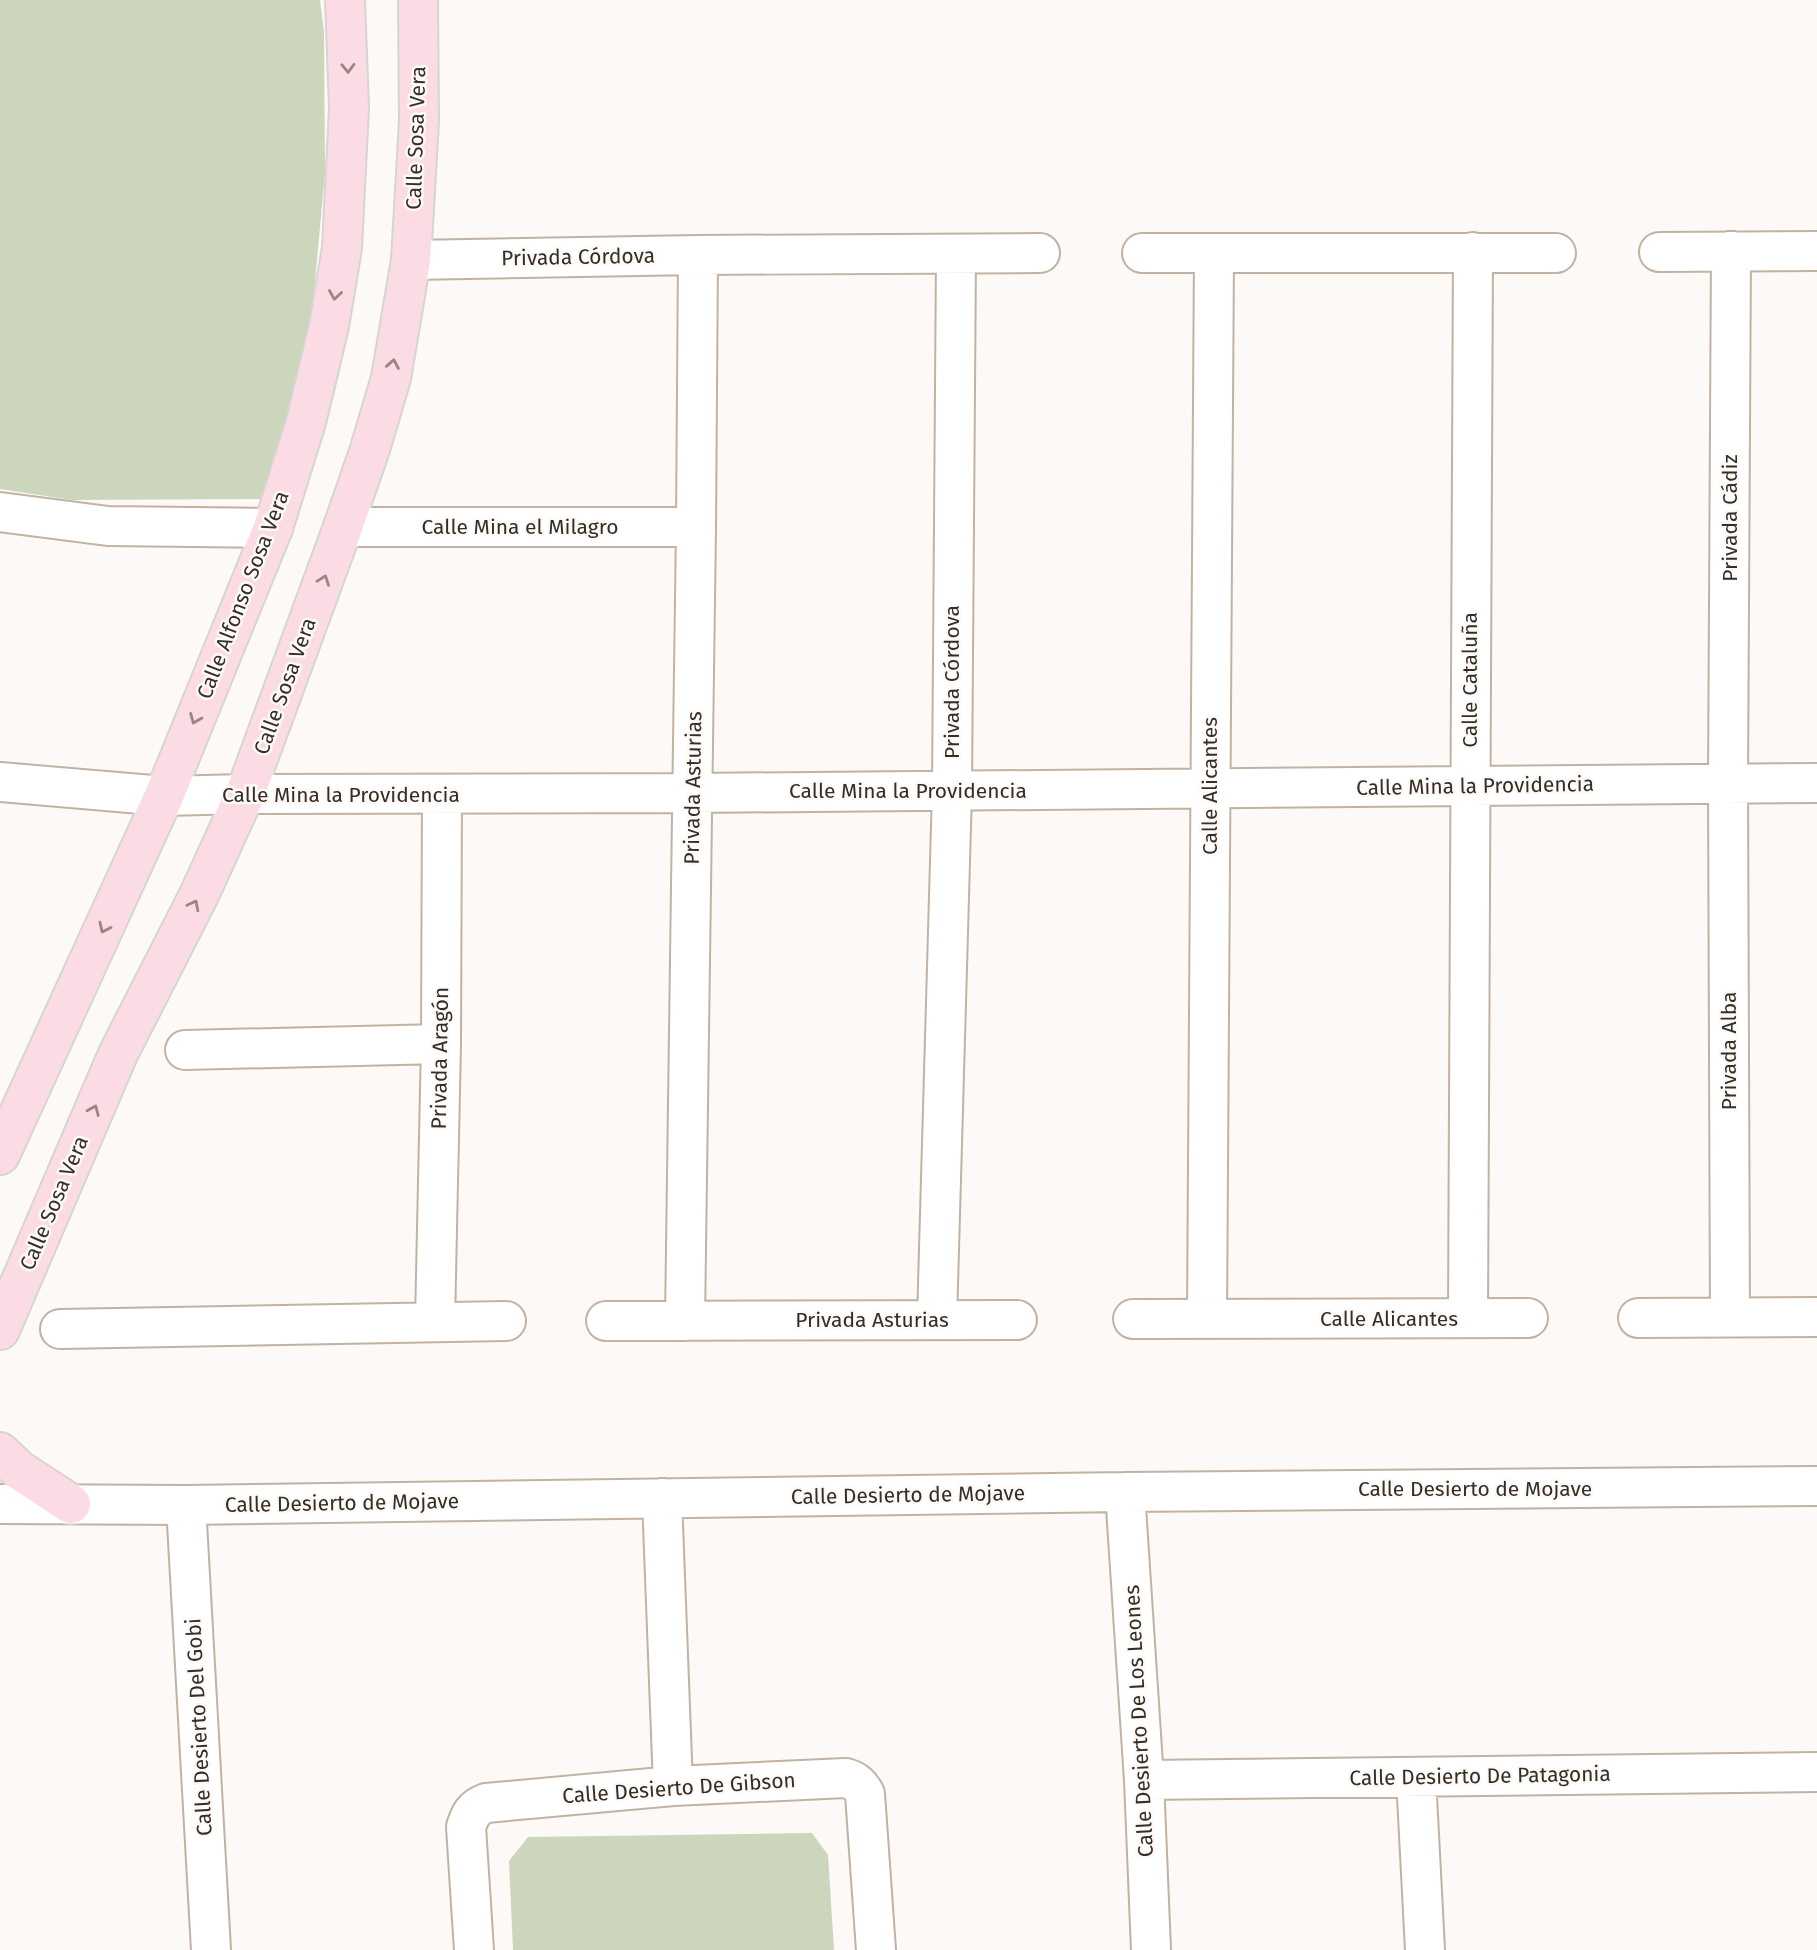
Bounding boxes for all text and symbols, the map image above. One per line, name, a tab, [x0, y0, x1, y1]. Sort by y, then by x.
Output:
one-way arrow	[340, 63, 355, 74]
street label: Calle Sosa Vera	[401, 66, 431, 210]
street label: Privada Córdova	[501, 243, 655, 271]
one-way arrow	[327, 289, 342, 301]
one-way arrow	[385, 358, 400, 370]
street label: Privada Cádiz	[1717, 454, 1743, 582]
street label: Calle Alfonso Sosa Vera	[191, 487, 295, 703]
street label: Calle Mina el Milagro	[422, 514, 618, 540]
one-way arrow	[316, 575, 330, 587]
street label: Privada Córdova	[939, 605, 965, 759]
street label: Calle Cataluña	[1457, 612, 1483, 748]
street label: Calle Sosa Vera	[248, 614, 322, 758]
street label: Privada Asturias	[679, 711, 707, 865]
one-way arrow	[190, 713, 204, 725]
street label: Calle Alicantes	[1197, 717, 1223, 855]
street label: Calle Mina la Providencia	[1356, 771, 1594, 801]
street label: Calle Mina la Providencia	[789, 778, 1027, 804]
street label: Calle Mina la Providencia	[222, 782, 460, 808]
one-way arrow	[186, 900, 199, 912]
one-way arrow	[98, 921, 112, 933]
street label: Privada Aragón	[426, 987, 454, 1129]
street label: Privada Alba	[1716, 992, 1742, 1110]
one-way arrow	[86, 1104, 100, 1117]
street label: Calle Sosa Vera	[14, 1132, 94, 1274]
street label: Calle Alicantes	[1320, 1306, 1458, 1332]
street label: Privada Asturias	[795, 1307, 949, 1333]
street label: Calle Desierto de Mojave	[1358, 1476, 1592, 1502]
street label: Calle Desierto de Mojave	[791, 1480, 1025, 1510]
street label: Calle Desierto de Mojave	[225, 1488, 459, 1518]
street label: Calle Desierto De Los Leones	[1119, 1584, 1159, 1858]
street label: Calle Desierto Del Gobi	[180, 1618, 218, 1836]
street label: Calle Desierto De Patagonia	[1349, 1761, 1611, 1791]
street label: Calle Desierto De Gibson	[561, 1767, 797, 1809]

